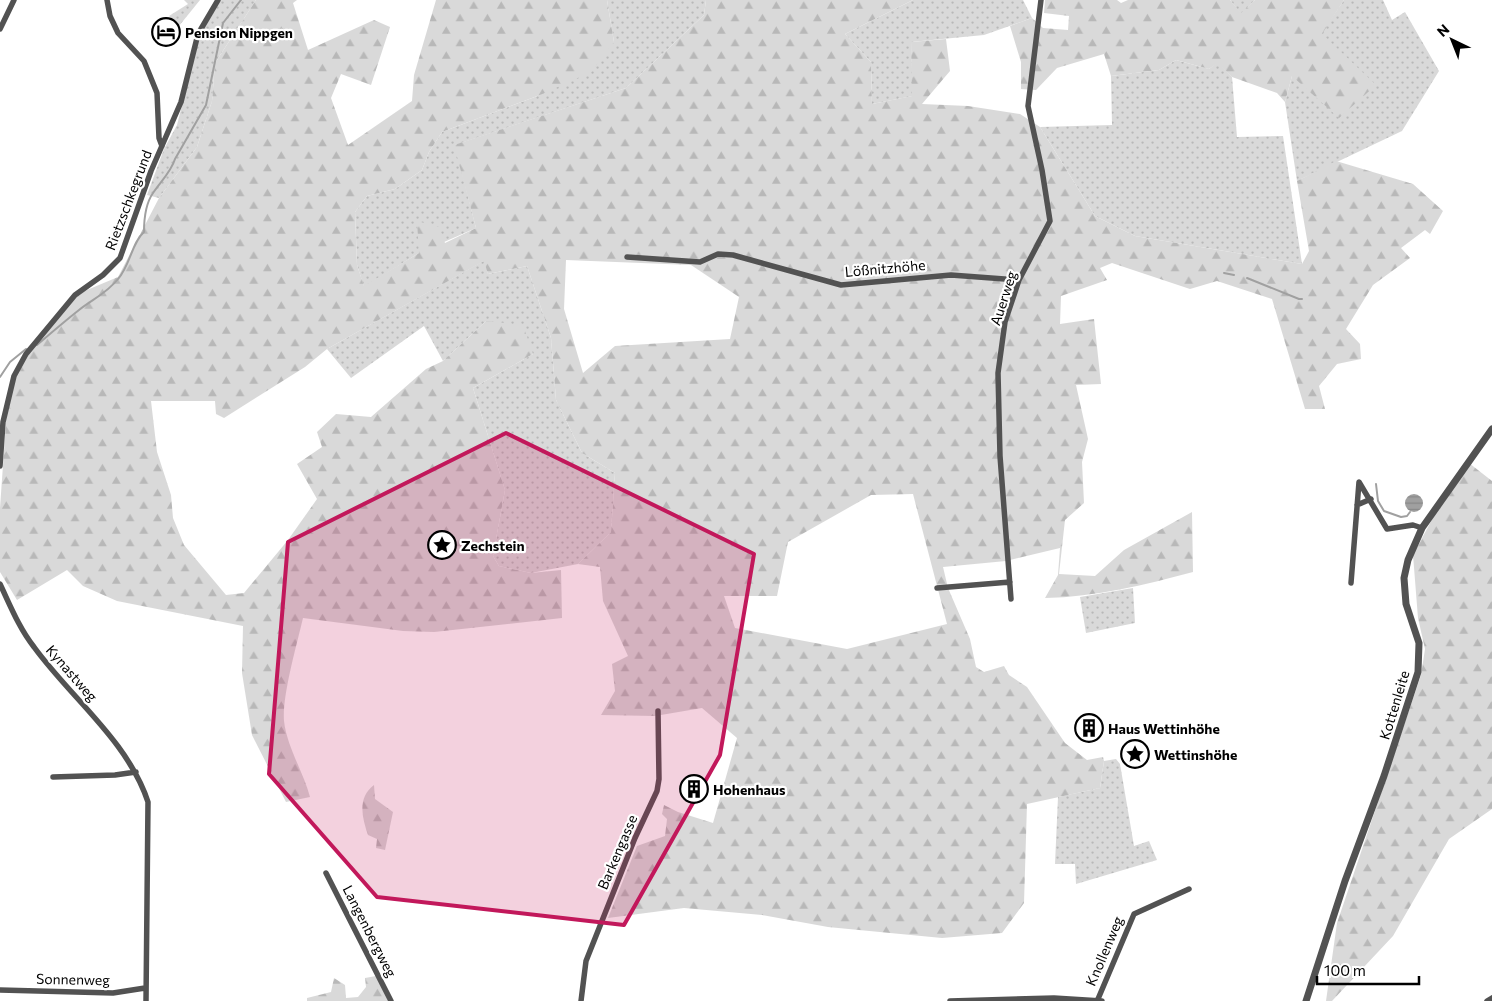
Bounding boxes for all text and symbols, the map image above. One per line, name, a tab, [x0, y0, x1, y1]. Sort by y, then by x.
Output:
north arrow	[1427, 15, 1477, 65]
hotel icon: Pension Nippgen	[151, 17, 181, 47]
text: N	[1433, 20, 1452, 40]
place label: Pension Nippgen	[185, 24, 293, 41]
street label: Rietzschkegrund	[101, 147, 155, 253]
street label: Lößnitzhöhe	[844, 256, 926, 280]
street label: Auerweg	[986, 268, 1020, 327]
place icon: Zechstein	[427, 530, 457, 560]
place label: Zechstein	[461, 537, 525, 554]
street label: Kynastweg	[43, 641, 101, 705]
street label: Kottenleite	[1375, 668, 1413, 742]
building icon: Haus Wettinhöhe	[1074, 713, 1104, 743]
place label: Haus Wettinhöhe	[1108, 720, 1220, 737]
place icon: Wettinshöhe	[1120, 739, 1150, 769]
place label: Wettinshöhe	[1154, 746, 1237, 763]
building icon: Hohenhaus	[679, 774, 709, 804]
place label: Hohenhaus	[713, 781, 786, 798]
street label: Barkengasse	[594, 812, 640, 892]
street label: Langenbergweg	[339, 882, 401, 980]
street label: Knollenweg	[1082, 913, 1126, 988]
scale bar	[1317, 954, 1420, 986]
text: 100 m	[1324, 961, 1366, 979]
street label: Sonnenweg	[36, 970, 110, 988]

